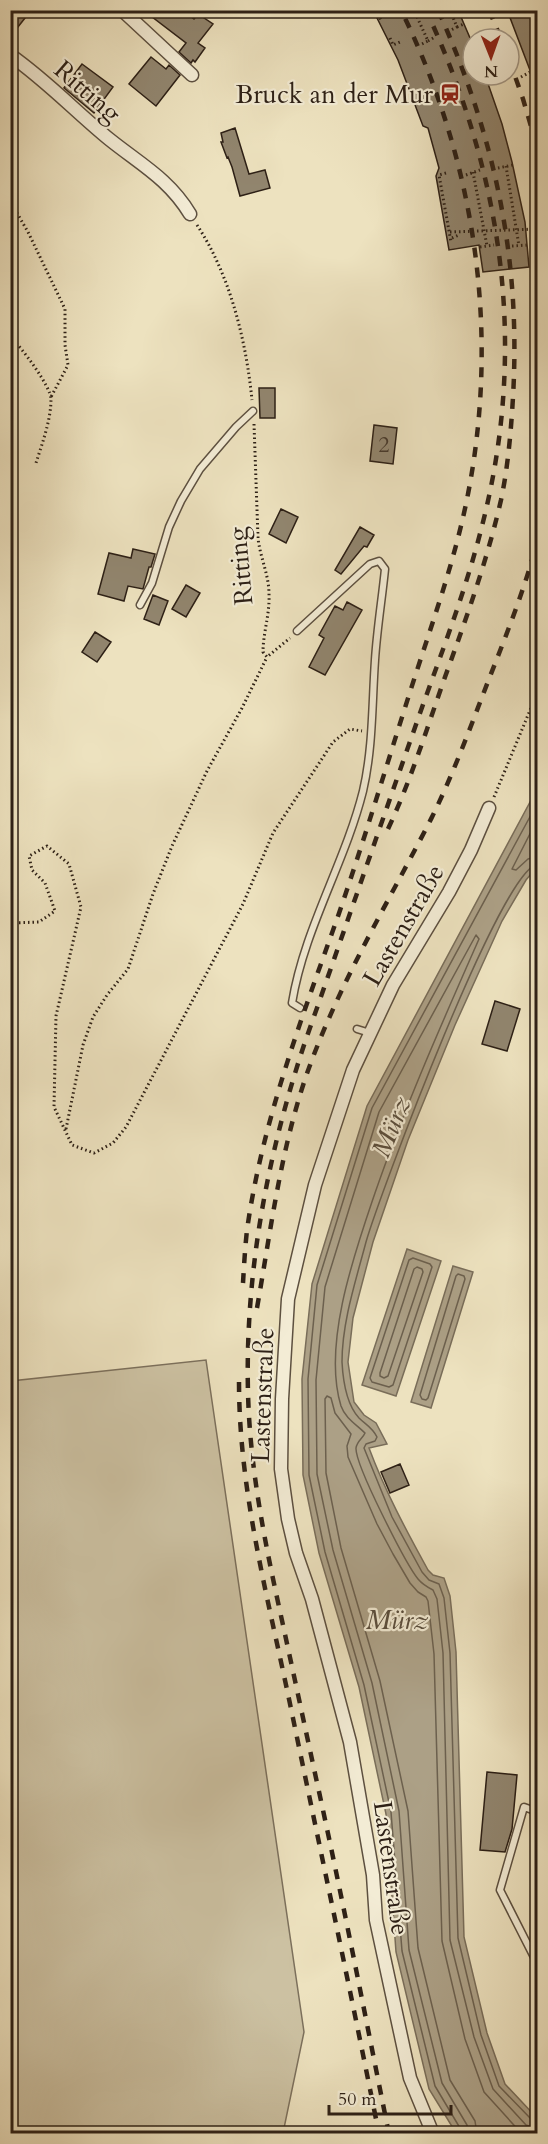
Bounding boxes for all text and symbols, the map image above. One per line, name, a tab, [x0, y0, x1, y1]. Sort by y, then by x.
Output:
north arrow	[461, 27, 521, 87]
street label: Ritting	[47, 52, 129, 131]
text: N	[484, 60, 498, 82]
place label: Bruck an der Mur	[235, 77, 434, 112]
station icon: Bruck an der Mur	[438, 82, 462, 106]
house number: 2	[378, 430, 390, 460]
street label: Ritting	[220, 525, 261, 607]
street label: Lastenstraße	[354, 858, 452, 993]
water label: Mürz	[363, 1091, 420, 1163]
street label: Lastenstraße	[243, 1327, 282, 1463]
water label: Mürz	[366, 1602, 428, 1639]
street label: Lastenstraße	[365, 1799, 418, 1938]
scale bar	[329, 2078, 450, 2116]
text: 50 m	[338, 2087, 377, 2112]

